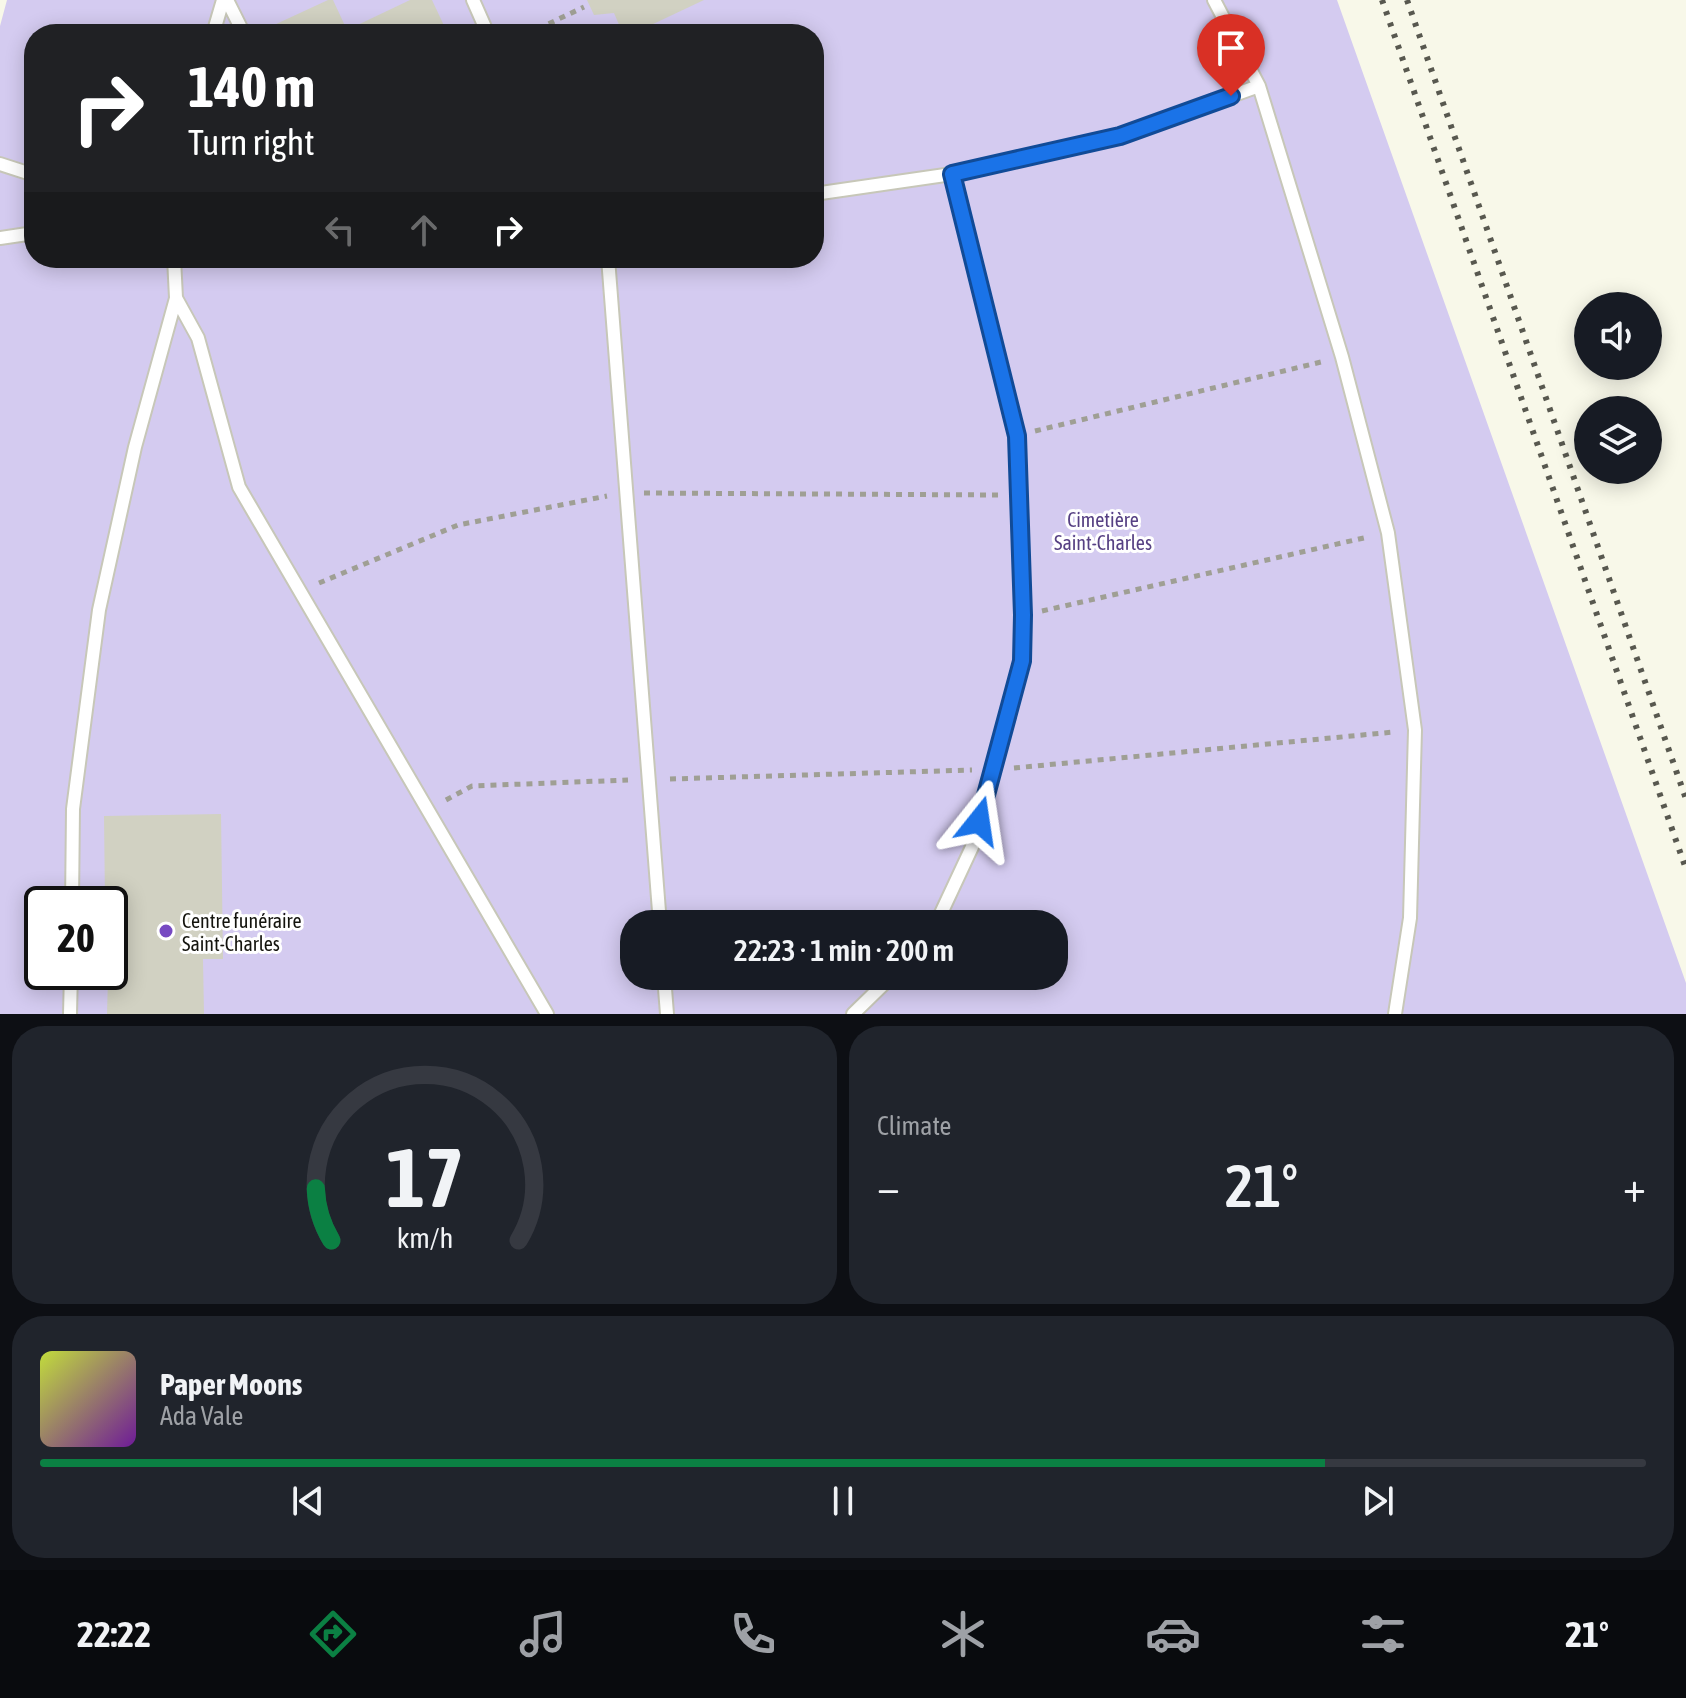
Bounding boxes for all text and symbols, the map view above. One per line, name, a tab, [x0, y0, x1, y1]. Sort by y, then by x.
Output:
pin	[1197, 14.0, 1265, 96]
icon: arrive	[1209, 26, 1253, 70]
text: 140 m	[188, 55, 315, 119]
icon: right	[56, 56, 160, 160]
text: Turn right	[188, 121, 315, 163]
icon: left	[318, 208, 362, 252]
icon: ahead	[402, 208, 446, 252]
icon: right	[486, 208, 530, 252]
map controls	[1574, 292, 1662, 484]
button: sound	[1574, 292, 1662, 380]
button: layers	[1574, 396, 1662, 484]
park label: Cimetière Saint-Charles	[1054, 508, 1152, 554]
position arrow	[937, 779, 1021, 863]
speed limit sign: 20	[24, 886, 128, 990]
place label: Centre funéraire Saint-Charles	[182, 909, 302, 955]
marker: Centre funéraire Saint-Charles	[157, 922, 175, 940]
text: 22:23 · 1 min · 200 m	[734, 933, 954, 967]
text: Climate	[877, 1111, 951, 1141]
text: 17	[385, 1129, 464, 1225]
text: 21°	[1225, 1151, 1298, 1220]
text: −	[877, 1161, 900, 1211]
text: +	[1623, 1161, 1646, 1211]
text: km/h	[396, 1221, 453, 1254]
text: Paper Moons	[160, 1367, 302, 1401]
text: Ada Vale	[160, 1401, 243, 1431]
icon: previous	[286, 1479, 330, 1523]
icon: pause	[821, 1479, 865, 1523]
icon: next	[1356, 1479, 1400, 1523]
icon: directions	[305, 1606, 361, 1662]
icon: music	[515, 1606, 571, 1662]
icon: phone	[725, 1606, 781, 1662]
icon: climate	[935, 1606, 991, 1662]
icon: car	[1145, 1606, 1201, 1662]
icon: filters	[1355, 1606, 1411, 1662]
text: 22:22	[77, 1613, 151, 1655]
text: 21°	[1565, 1613, 1609, 1655]

